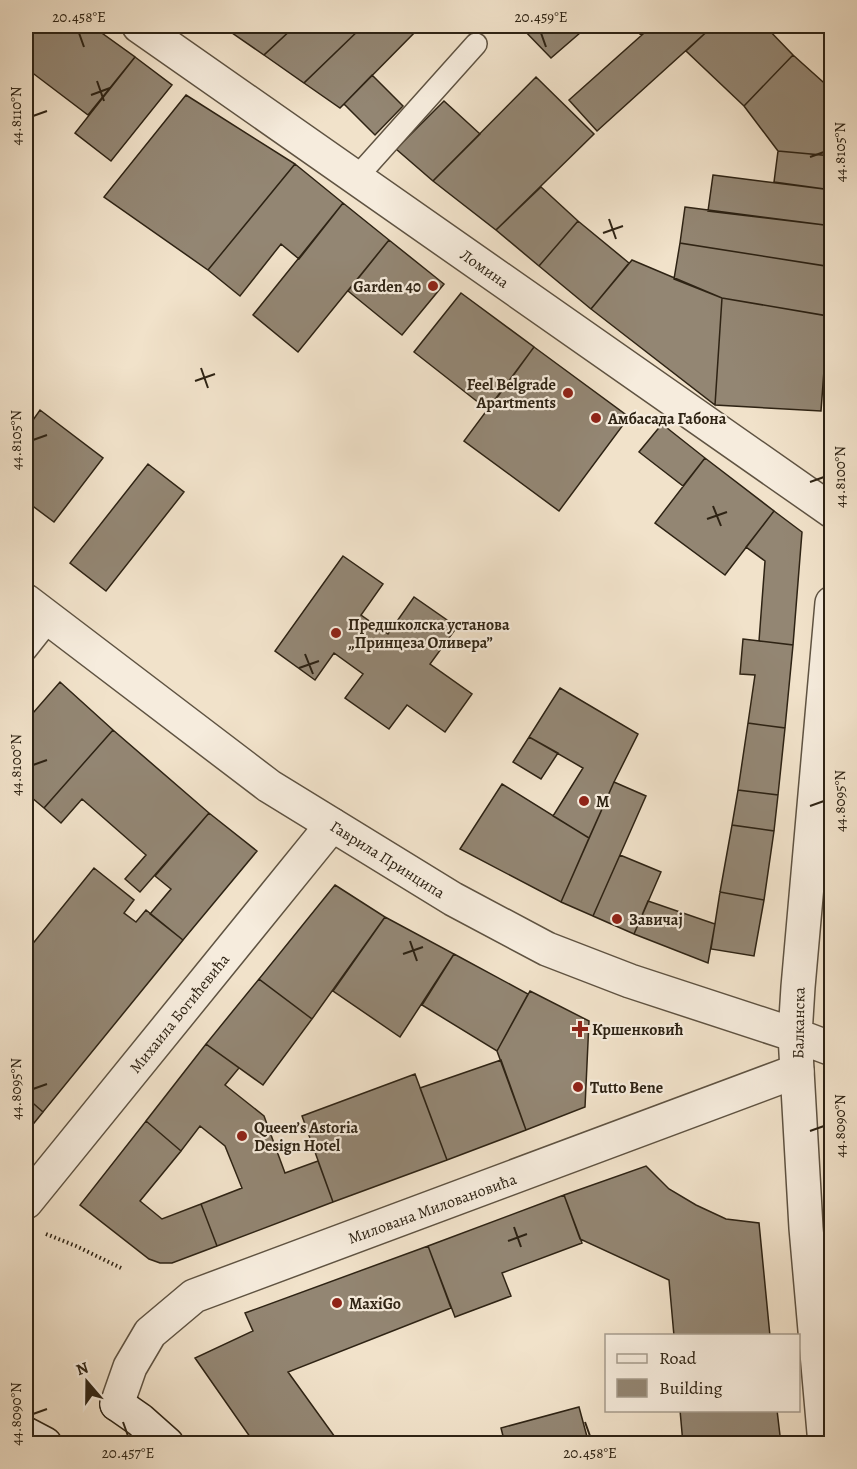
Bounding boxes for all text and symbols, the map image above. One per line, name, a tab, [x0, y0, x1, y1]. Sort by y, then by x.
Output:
text: 20.458°E	[52, 7, 106, 27]
text: 20.459°E	[514, 7, 568, 27]
text: 44.8110°N	[6, 86, 26, 146]
text: 44.8105°N	[830, 122, 850, 182]
street label: Ломина	[456, 244, 514, 294]
place label: Garden 40	[353, 276, 421, 298]
marker: Garden 40	[426, 279, 440, 293]
place label: Feel Belgrade Apartments	[467, 374, 556, 414]
marker: Feel Belgrade Apartments	[561, 386, 575, 400]
place label: Амбасада Габона	[607, 408, 727, 430]
text: 44.8105°N	[6, 410, 26, 470]
marker: Амбасада Габона	[589, 411, 603, 425]
text: 44.8100°N	[830, 446, 850, 508]
place label: Предшколска установа „Принцеза Оливера”	[348, 614, 510, 654]
marker: Предшколска установа „Принцеза Оливера”	[329, 626, 343, 640]
text: 44.8100°N	[6, 734, 26, 796]
text: 44.8095°N	[830, 770, 850, 832]
place label: M	[596, 791, 610, 813]
marker: M	[577, 794, 591, 808]
street label: Гаврила Принципа	[326, 816, 450, 904]
place label: Завичај	[629, 909, 683, 931]
marker: Завичај	[610, 912, 624, 926]
street label: Михаила Богићевића	[125, 949, 235, 1078]
street label: Балканска	[787, 986, 811, 1059]
place label: Кршенковић	[592, 1019, 684, 1041]
marker: Кршенковић	[573, 1022, 587, 1036]
text: 44.8095°N	[6, 1058, 26, 1120]
place label: Tutto Bene	[590, 1077, 663, 1099]
marker: Tutto Bene	[571, 1080, 585, 1094]
text: 44.8090°N	[830, 1094, 850, 1158]
place label: Queen’s Astoria Design Hotel	[254, 1117, 359, 1157]
marker: Queen’s Astoria Design Hotel	[235, 1129, 249, 1143]
street label: Милована Миловановића	[345, 1168, 520, 1250]
place label: MaxiGo	[349, 1293, 401, 1315]
marker: MaxiGo	[330, 1296, 344, 1310]
legend	[605, 1334, 800, 1412]
text: Road	[659, 1346, 697, 1370]
north arrow	[57, 1352, 117, 1412]
text: N	[73, 1356, 92, 1381]
text: Building	[659, 1376, 723, 1400]
text: 44.8090°N	[6, 1382, 26, 1446]
text: 20.457°E	[102, 1443, 154, 1463]
text: 20.458°E	[563, 1443, 617, 1463]

